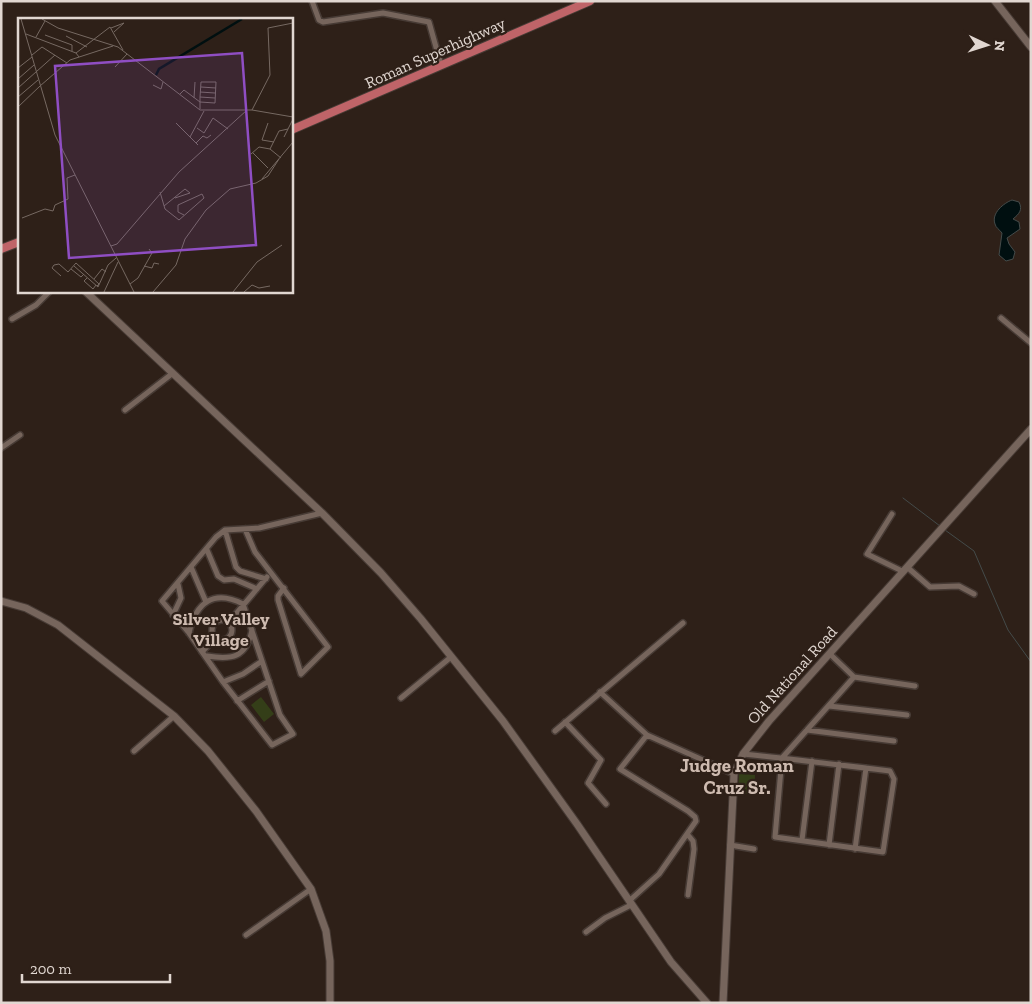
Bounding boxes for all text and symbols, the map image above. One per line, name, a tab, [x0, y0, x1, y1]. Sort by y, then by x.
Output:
street label: Roman Superhighway	[362, 13, 509, 92]
inset map	[18, 18, 292, 292]
north arrow	[962, 20, 1012, 70]
text: N	[991, 40, 1008, 52]
district label: Silver Valley Village	[172, 608, 270, 651]
street label: Old National Road	[743, 622, 841, 728]
district label: Judge Roman Cruz Sr.	[680, 754, 795, 799]
scale bar	[22, 952, 170, 984]
text: 200 m	[30, 960, 71, 978]

